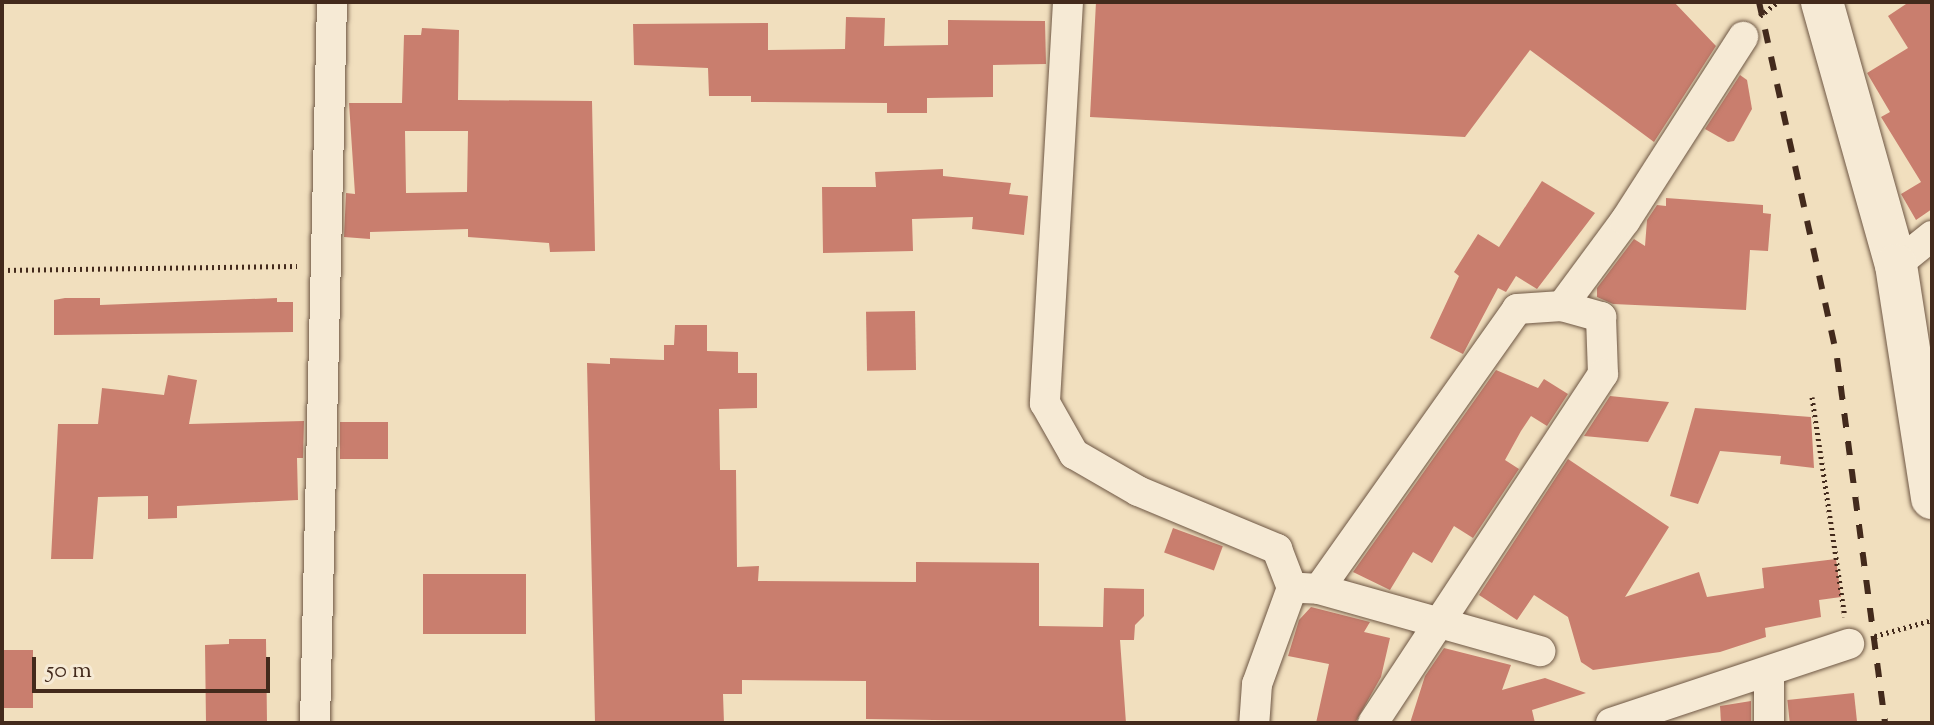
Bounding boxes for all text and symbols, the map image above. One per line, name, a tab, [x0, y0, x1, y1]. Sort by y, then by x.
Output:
scale bar	[36, 641, 274, 691]
text: 50 m	[46, 654, 92, 688]

